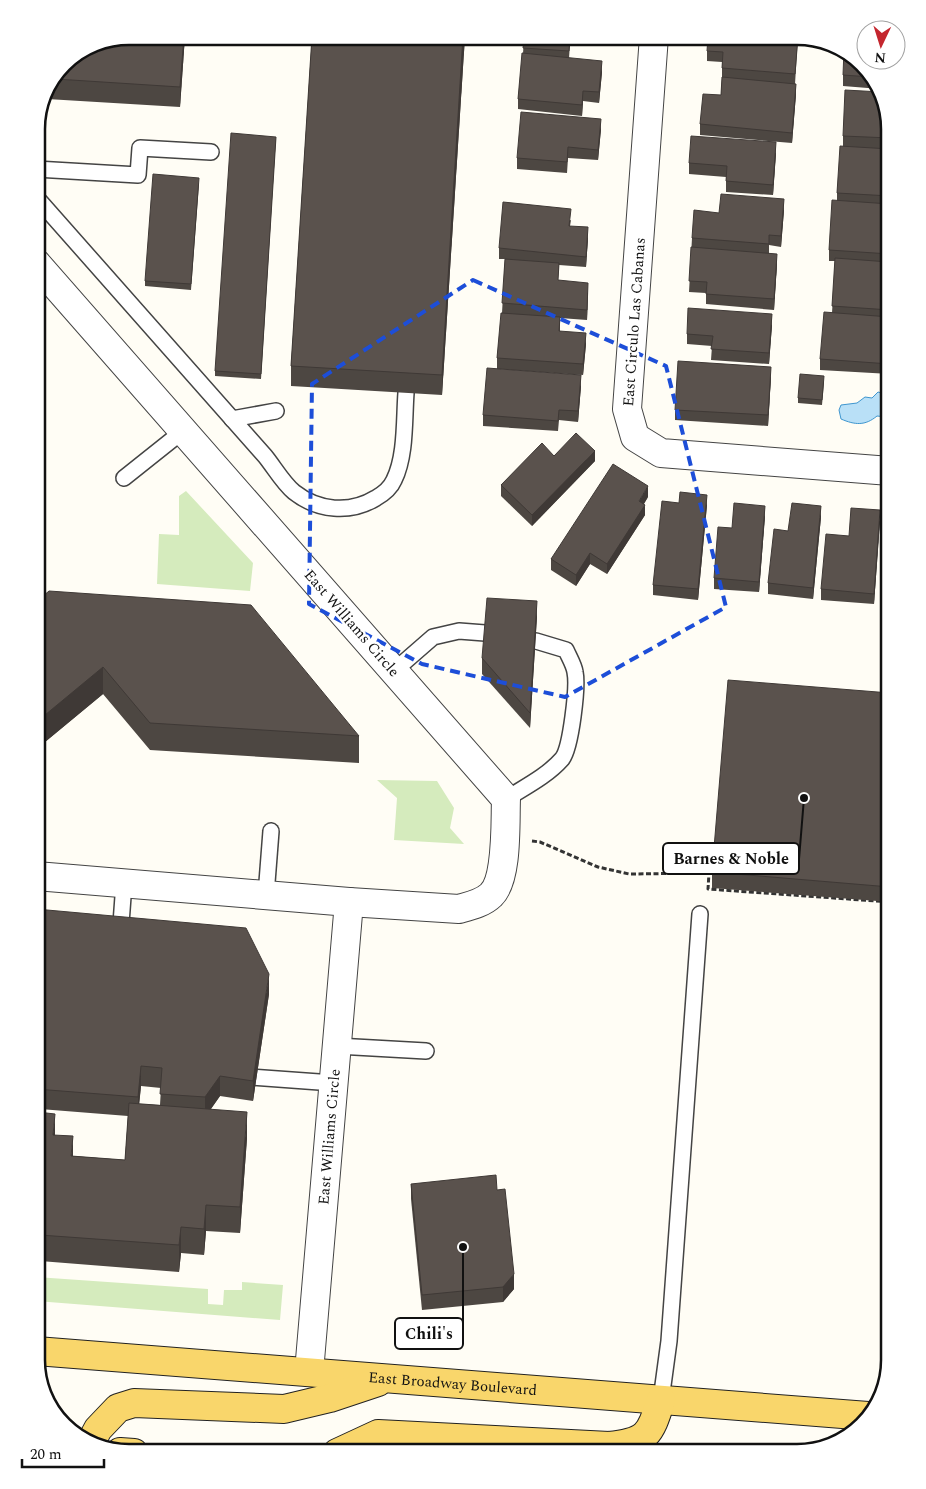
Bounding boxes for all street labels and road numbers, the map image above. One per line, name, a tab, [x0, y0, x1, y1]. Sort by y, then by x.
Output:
street label: East Circulo Las Cabanas	[617, 237, 652, 407]
street label: East Williams Circle	[298, 564, 405, 682]
street label: East Williams Circle	[312, 1068, 347, 1206]
street label: East Broadway Boulevard	[368, 1366, 538, 1402]

